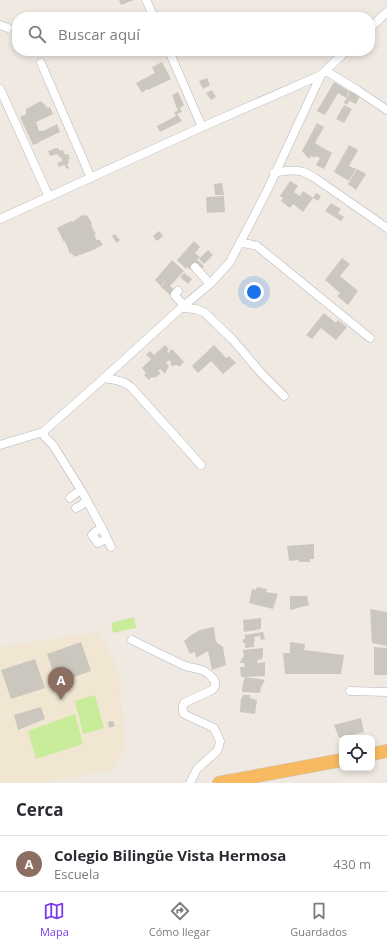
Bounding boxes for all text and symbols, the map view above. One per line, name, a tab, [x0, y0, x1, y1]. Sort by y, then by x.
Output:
search box	[12, 12, 375, 56]
icon: search	[26, 23, 48, 45]
text: Buscar aquí	[58, 24, 140, 44]
your location	[244, 282, 264, 302]
pin: A	[48, 667, 74, 700]
map controls	[339, 735, 375, 771]
button: locate	[339, 735, 375, 771]
text: Cerca	[16, 798, 64, 821]
text: Colegio Bilingüe Vista Hermosa	[54, 845, 286, 865]
text: A	[25, 855, 33, 873]
text: 430 m	[333, 855, 371, 873]
text: Escuela	[54, 865, 99, 883]
tab: Mapa	[40, 900, 69, 939]
tab: Cómo llegar	[149, 900, 210, 939]
tab: Guardados	[290, 900, 347, 939]

